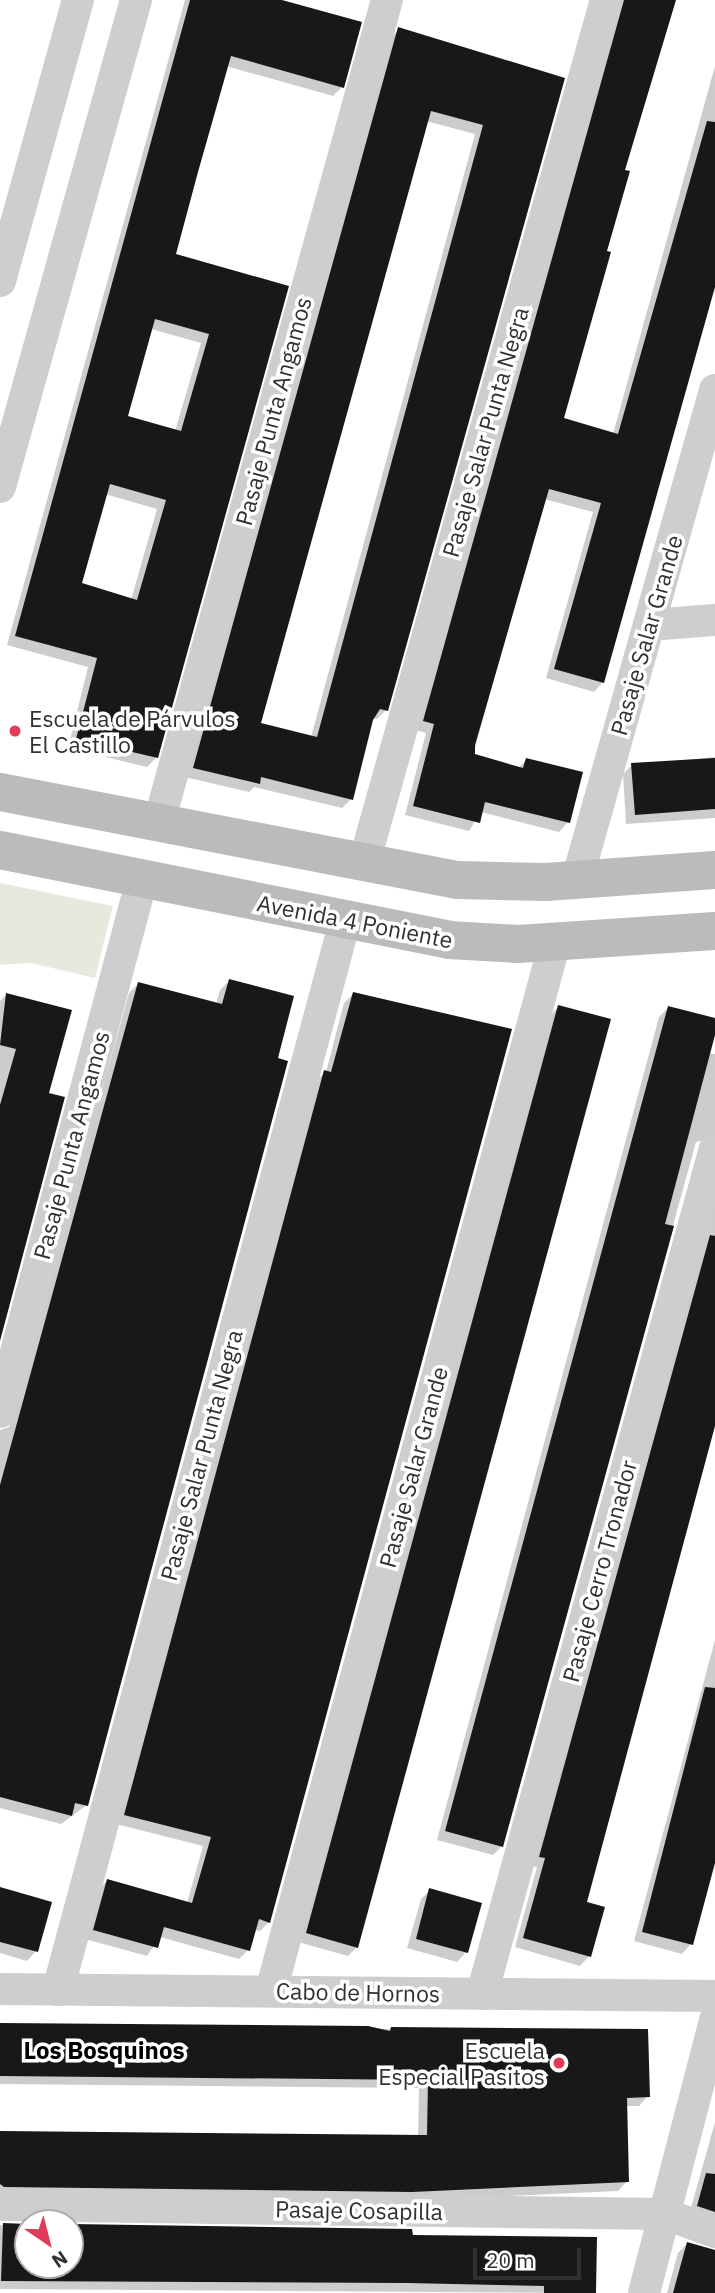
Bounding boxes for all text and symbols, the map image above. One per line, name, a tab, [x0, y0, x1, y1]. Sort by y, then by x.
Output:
street label: Pasaje Punta Angamos	[229, 294, 317, 528]
street label: Pasaje Salar Punta Negra	[436, 304, 534, 560]
street label: Pasaje Salar Grande	[604, 532, 688, 738]
place label: Escuela de Párvulos El Castillo	[29, 704, 236, 758]
marker: Escuela de Párvulos El Castillo	[7, 723, 23, 739]
street label: Avenida 4 Poniente	[255, 889, 455, 953]
street label: Pasaje Punta Angamos	[27, 1028, 115, 1262]
street label: Pasaje Salar Punta Negra	[154, 1326, 248, 1584]
street label: Pasaje Salar Grande	[373, 1363, 453, 1571]
street label: Pasaje Cerro Tronador	[556, 1457, 642, 1685]
street label: Cabo de Hornos	[276, 1977, 440, 2007]
place label: Escuela Especial Pasitos	[378, 2036, 545, 2090]
district label: Los Bosquinos	[23, 2037, 185, 2065]
marker: Escuela Especial Pasitos	[551, 2055, 567, 2071]
street label: Pasaje Cosapilla	[275, 2195, 443, 2225]
north arrow	[14, 2209, 84, 2279]
scale bar	[477, 2234, 586, 2278]
text: N	[47, 2246, 72, 2273]
text: 20 m	[486, 2246, 535, 2274]

